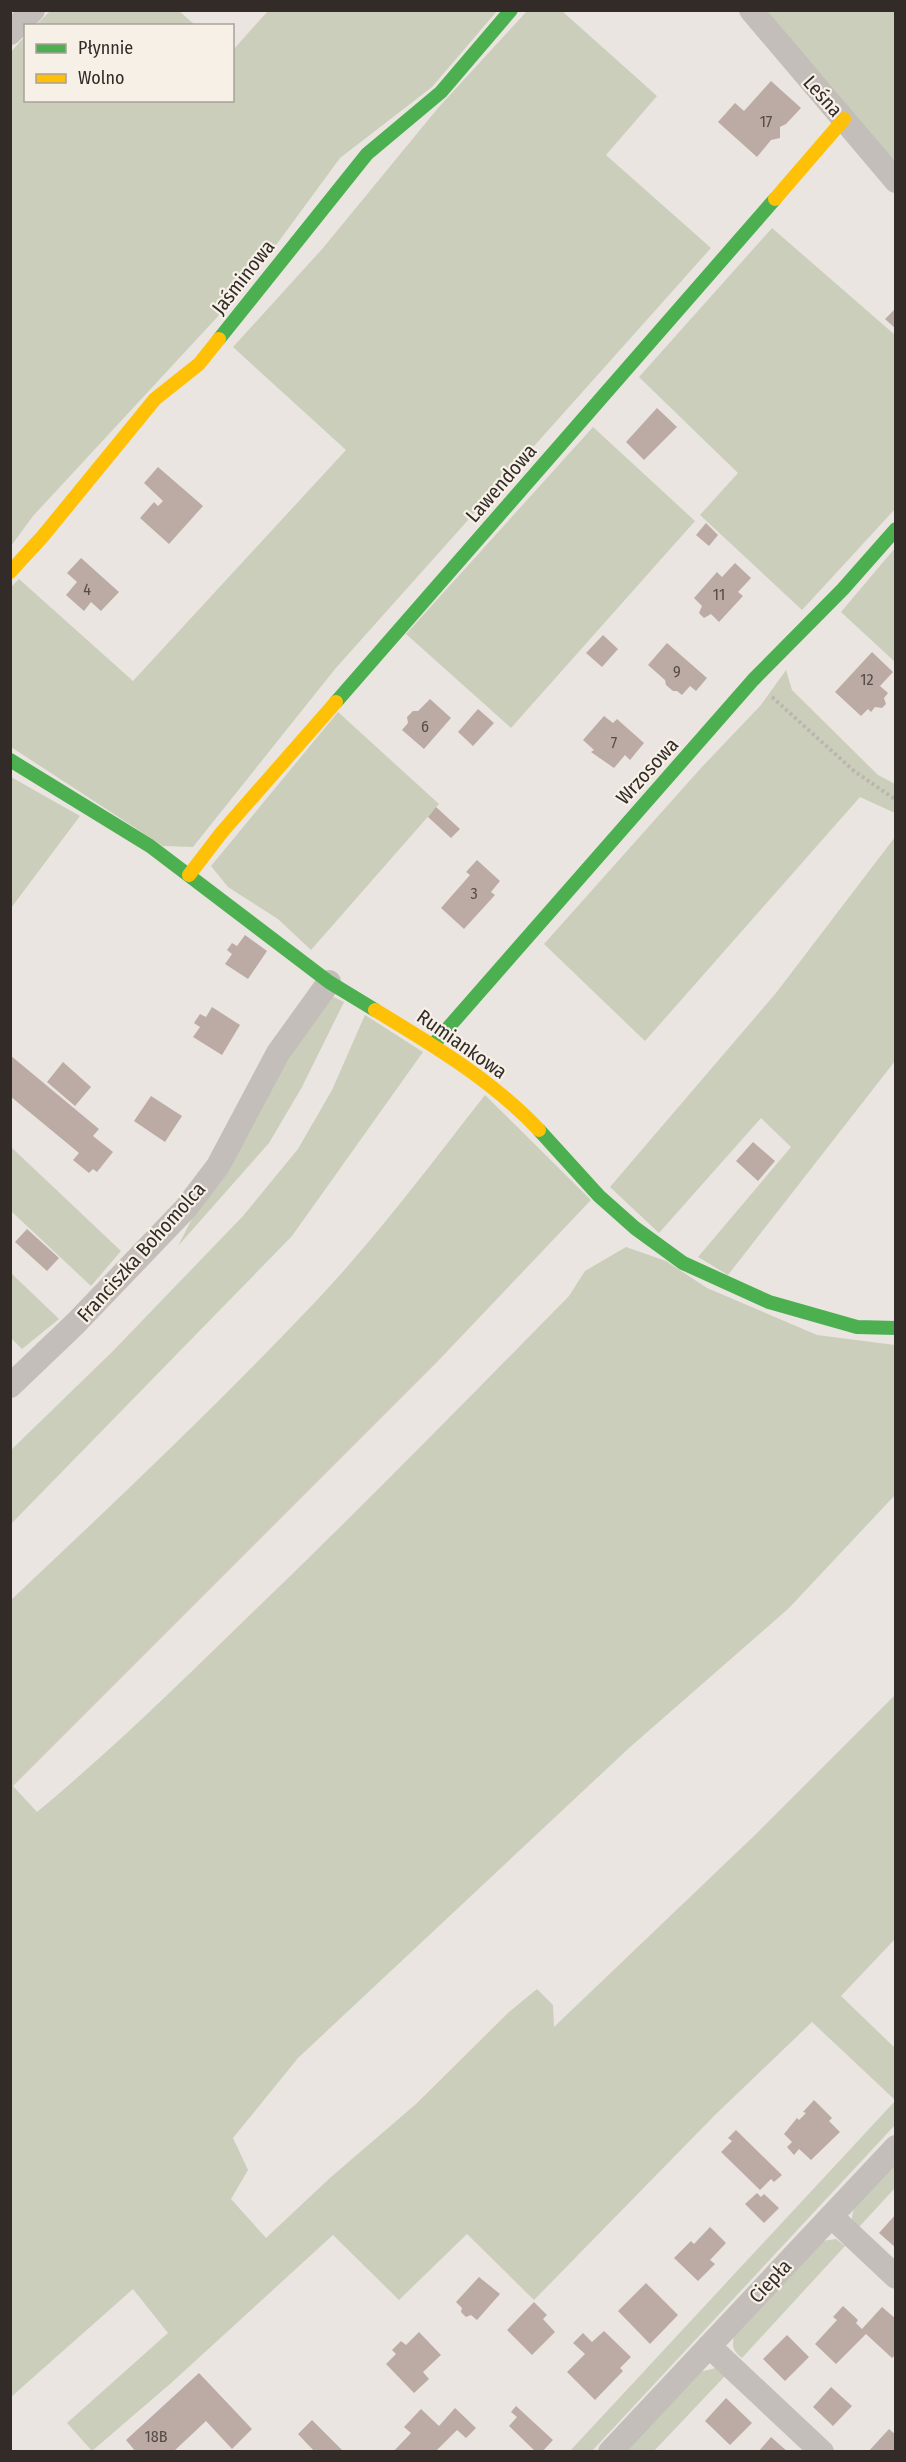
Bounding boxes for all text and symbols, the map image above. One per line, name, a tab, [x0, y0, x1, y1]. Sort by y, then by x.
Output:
legend	[24, 24, 234, 102]
text: Płynnie	[78, 37, 133, 59]
text: Wolno	[78, 67, 124, 89]
street label: Leśna	[798, 70, 848, 122]
house number: 17	[760, 112, 773, 131]
street label: Jaśminowa	[207, 235, 279, 319]
street label: Lawendowa	[461, 439, 541, 527]
house number: 4	[83, 580, 91, 599]
house number: 11	[713, 585, 725, 604]
house number: 9	[673, 662, 681, 681]
house number: 12	[860, 670, 874, 689]
house number: 6	[421, 717, 429, 736]
house number: 7	[611, 733, 618, 752]
street label: Wrzosowa	[611, 733, 683, 809]
house number: 3	[470, 884, 478, 903]
street label: Rumiankowa	[412, 1004, 512, 1084]
street label: Franciszka Bohomolca	[72, 1177, 210, 1327]
street label: Ciepła	[744, 2254, 796, 2308]
house number: 18B	[145, 2427, 168, 2446]

